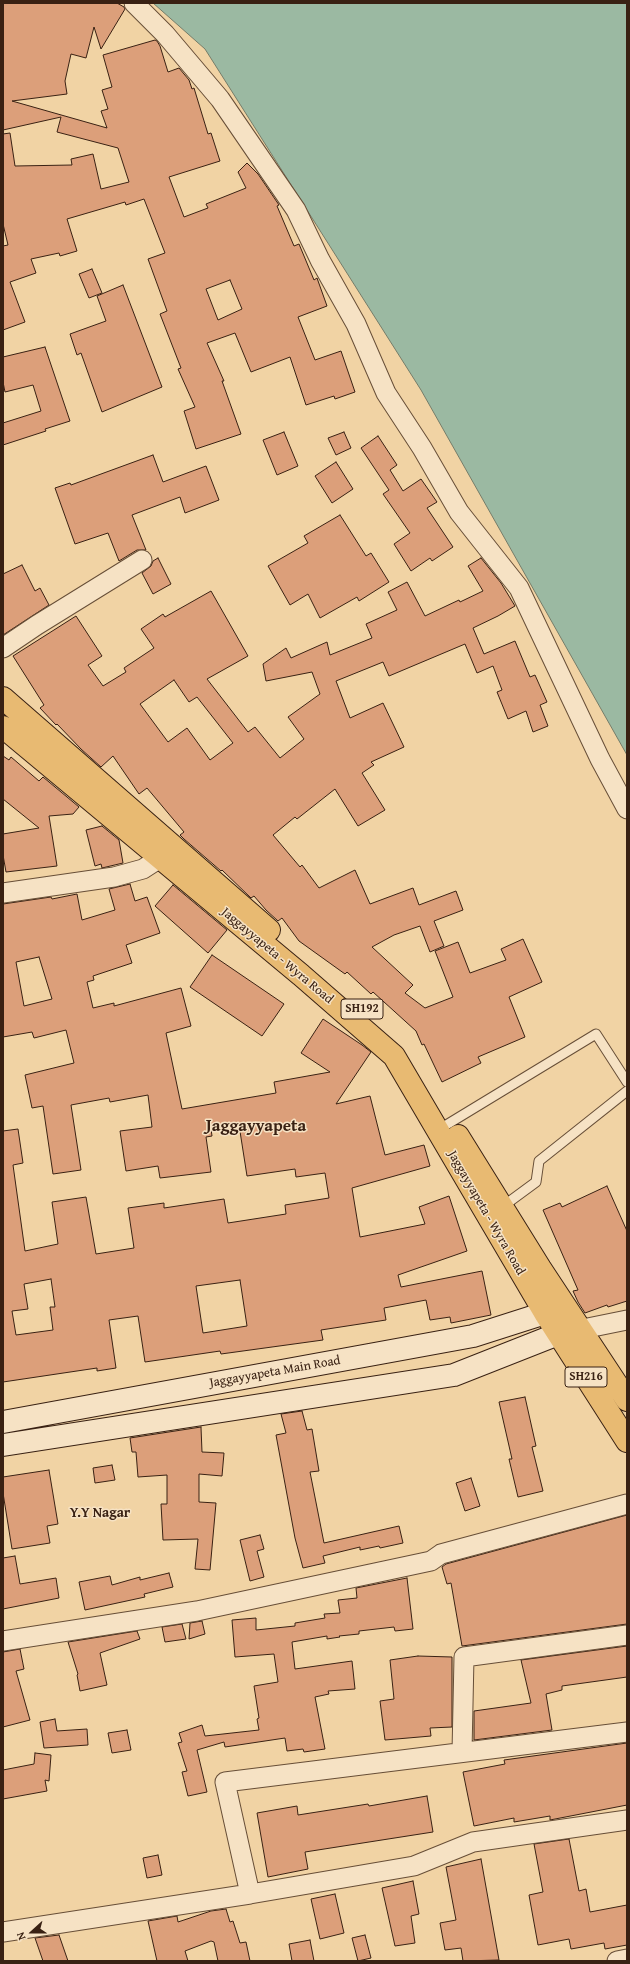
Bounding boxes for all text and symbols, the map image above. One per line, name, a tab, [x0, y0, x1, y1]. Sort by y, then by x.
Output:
street label: Jaggayyapeta - Wyra Road	[218, 905, 336, 1007]
road number: SH192	[341, 999, 383, 1019]
district label: Jaggayyapeta	[206, 1117, 306, 1137]
street label: Jaggayyapeta - Wyra Road	[444, 1148, 528, 1278]
street label: Jaggayyapeta Main Road	[208, 1353, 342, 1391]
road number: SH216	[565, 1367, 607, 1387]
district label: Y.Y Nagar	[70, 1505, 130, 1521]
north arrow	[12, 1912, 52, 1952]
text: N	[12, 1930, 30, 1943]

